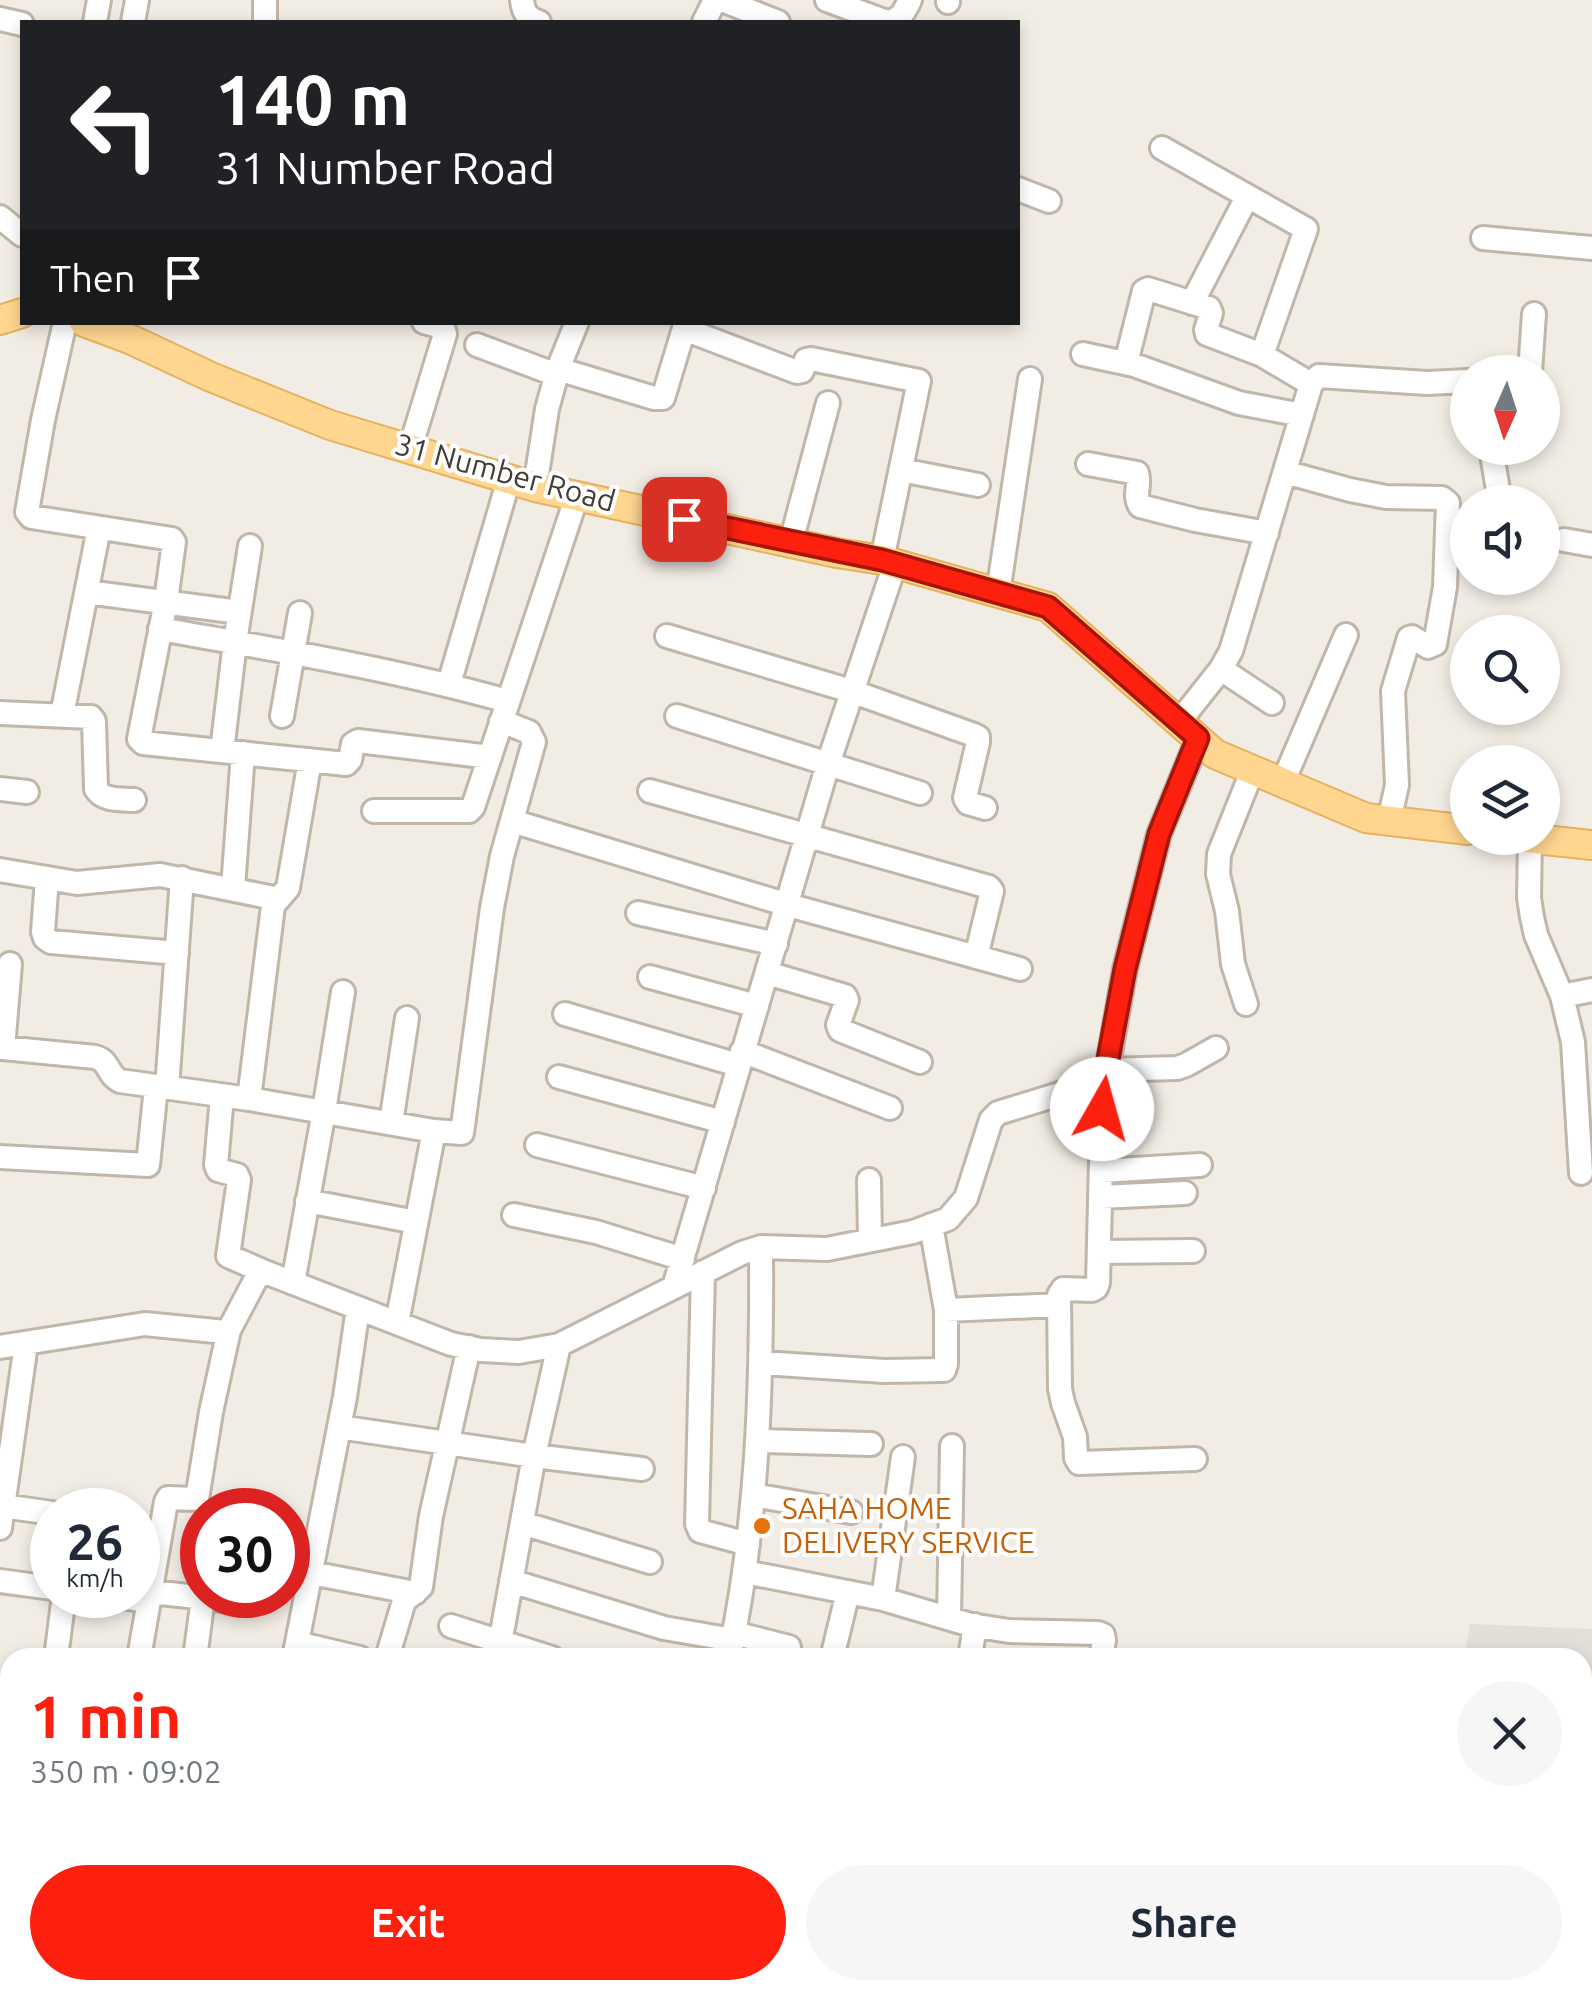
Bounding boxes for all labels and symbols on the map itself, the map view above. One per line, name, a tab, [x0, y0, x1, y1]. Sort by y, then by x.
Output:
north arrow	[1450, 355, 1560, 465]
street label: 31 Number Road	[391, 426, 619, 518]
pin	[642, 477, 727, 562]
position arrow	[1050, 1057, 1154, 1161]
speed limit sign: 30	[180, 1488, 310, 1618]
place label: SAHA HOME DELIVERY SERVICE	[782, 1491, 1035, 1559]
marker: SAHA HOME DELIVERY SERVICE	[751, 1515, 773, 1537]

